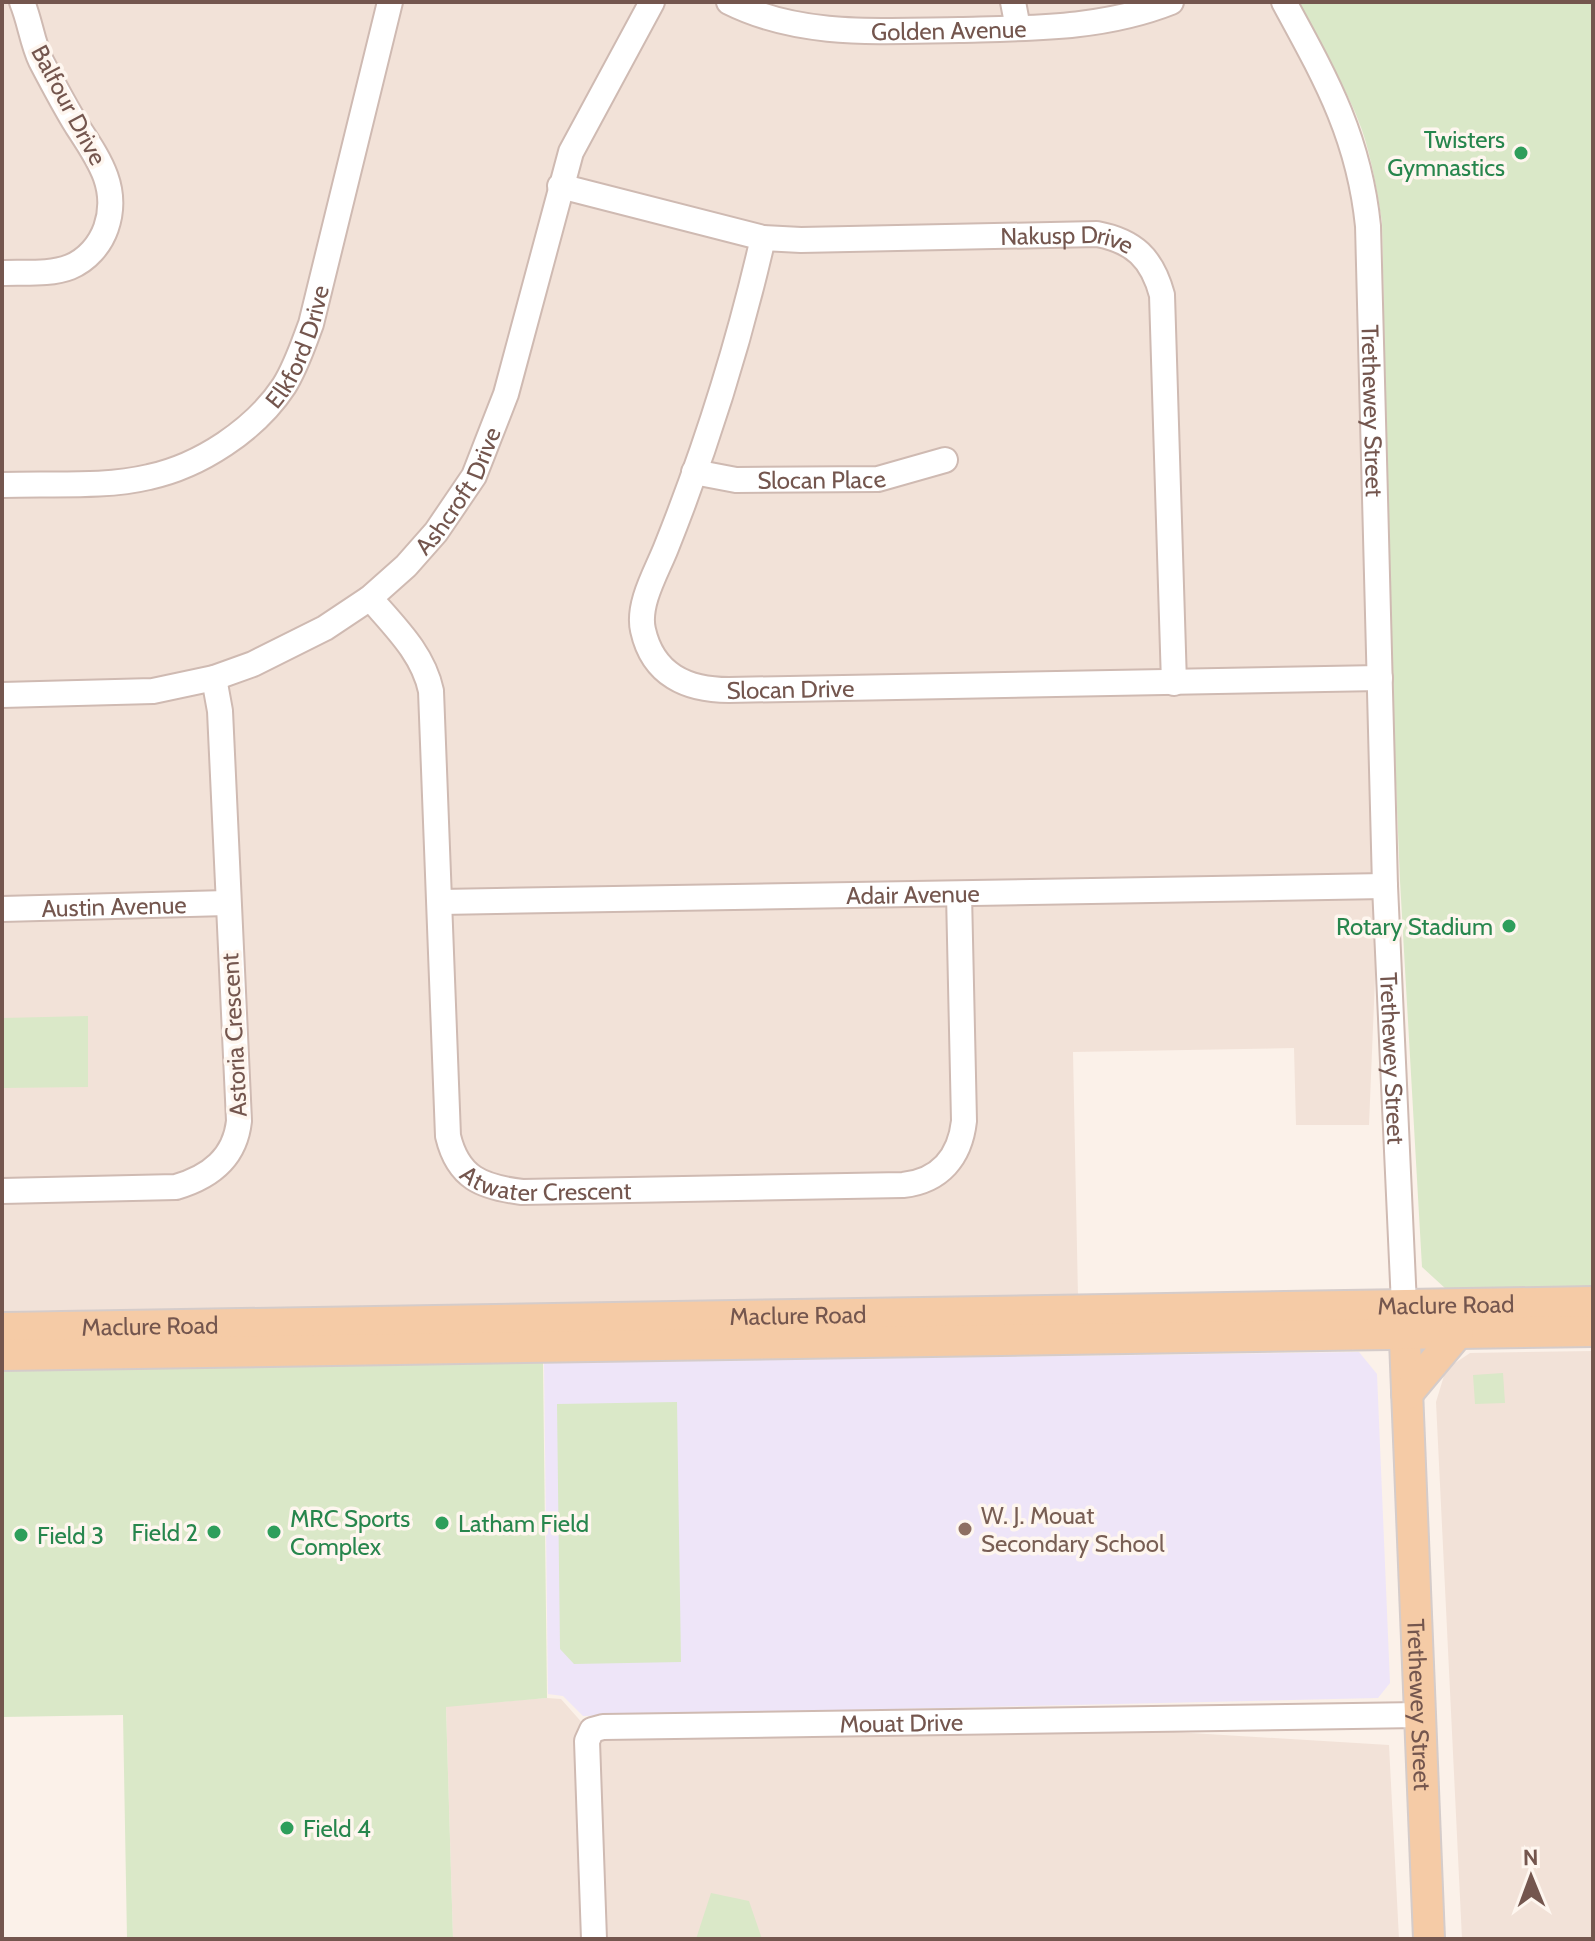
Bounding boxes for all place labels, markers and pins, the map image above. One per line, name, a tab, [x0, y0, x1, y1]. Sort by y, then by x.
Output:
place label: Twisters Gymnastics	[1387, 125, 1505, 182]
marker: Twisters Gymnastics	[1512, 144, 1530, 162]
place label: Rotary Stadium	[1336, 912, 1493, 941]
marker: Rotary Stadium	[1500, 917, 1518, 935]
place label: W. J. Mouat Secondary School	[981, 1501, 1165, 1558]
place label: MRC Sports Complex	[290, 1504, 410, 1561]
place label: Latham Field	[458, 1509, 589, 1538]
marker: Latham Field	[433, 1514, 451, 1532]
place label: Field 2	[131, 1518, 198, 1547]
marker: W. J. Mouat Secondary School	[956, 1520, 974, 1538]
place label: Field 3	[37, 1521, 104, 1550]
marker: Field 2	[205, 1523, 223, 1541]
marker: MRC Sports Complex	[265, 1523, 283, 1541]
marker: Field 3	[12, 1526, 30, 1544]
place label: Field 4	[303, 1814, 371, 1843]
marker: Field 4	[278, 1819, 296, 1837]

